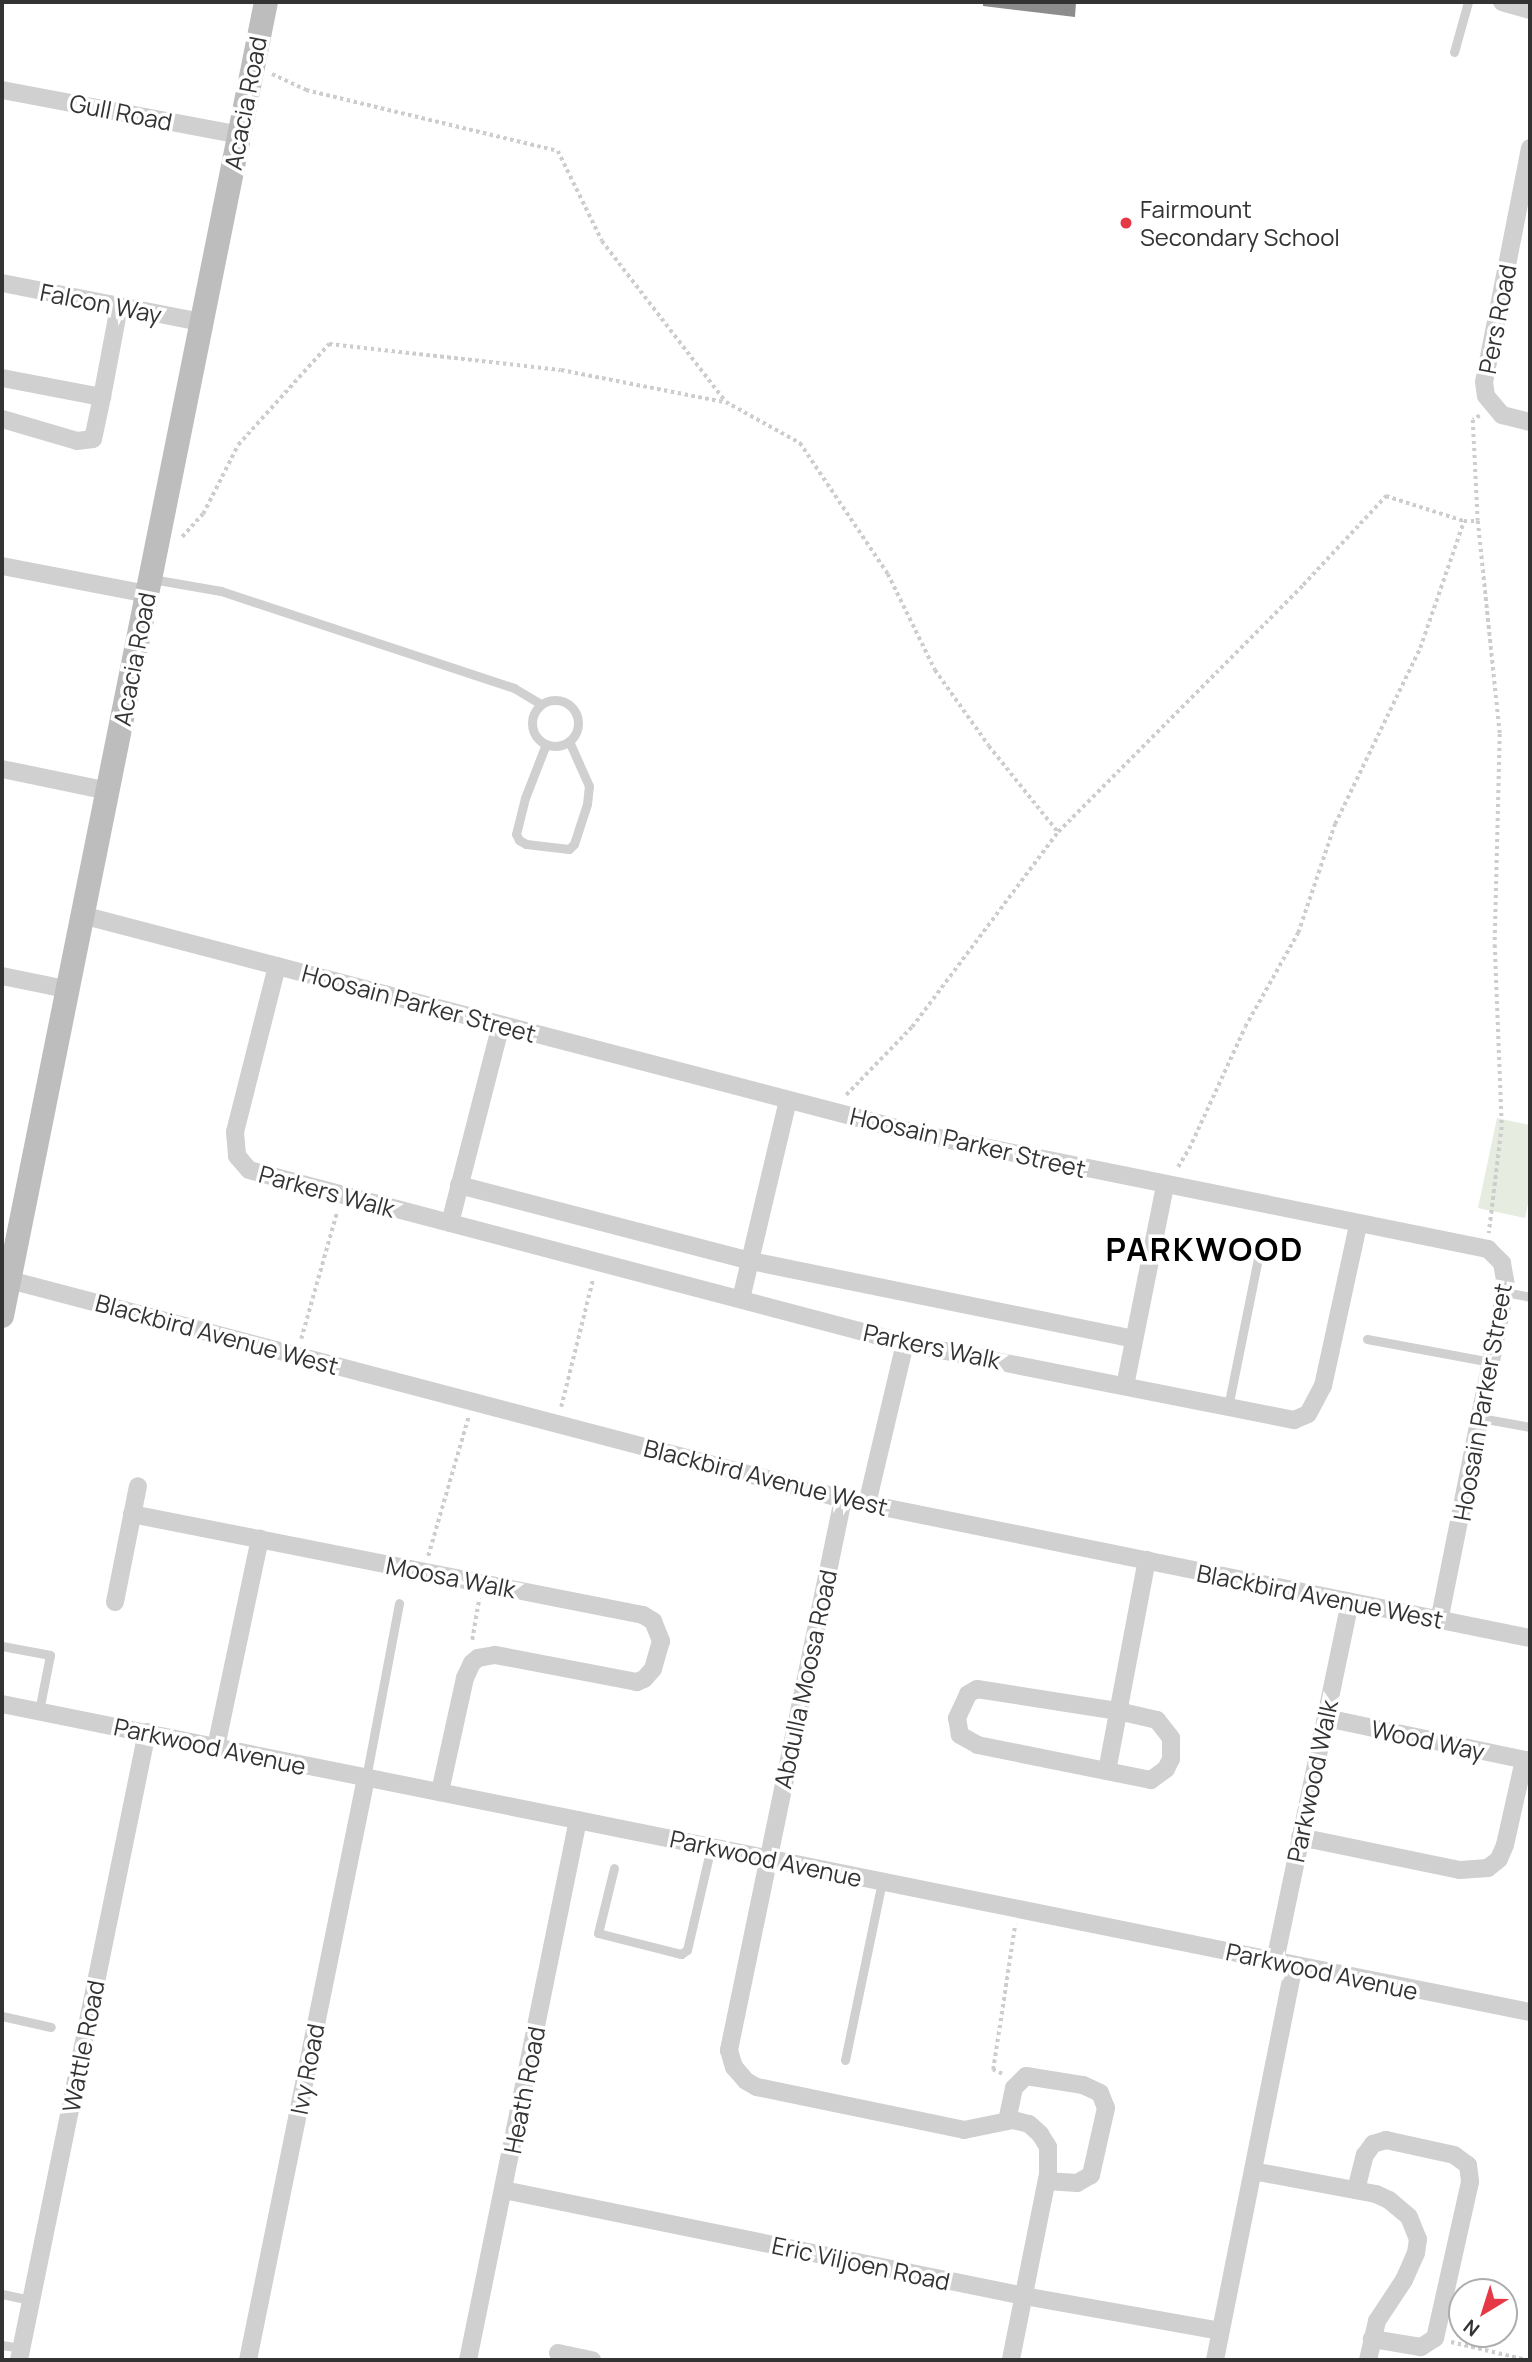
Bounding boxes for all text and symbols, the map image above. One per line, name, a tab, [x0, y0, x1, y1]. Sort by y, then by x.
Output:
street label: Acacia Road	[218, 34, 272, 172]
street label: Gull Road	[67, 88, 175, 136]
place label: Fairmount Secondary School	[1140, 195, 1340, 251]
marker: Fairmount Secondary School	[1118, 215, 1134, 231]
street label: Pers Road	[1472, 262, 1522, 376]
street label: Falcon Way	[38, 277, 164, 329]
street label: Acacia Road	[107, 590, 161, 728]
street label: Hoosain Parker Street	[299, 958, 539, 1048]
street label: Hoosain Parker Street	[847, 1101, 1089, 1183]
street label: Parkers Walk	[256, 1159, 398, 1223]
district label: PARKWOOD	[1106, 1230, 1304, 1268]
street label: Hoosain Parker Street	[1447, 1281, 1517, 1523]
street label: Blackbird Avenue West	[92, 1288, 342, 1380]
street label: Parkers Walk	[861, 1317, 1003, 1375]
street label: Blackbird Avenue West	[641, 1433, 891, 1521]
street label: Moosa Walk	[384, 1550, 518, 1604]
street label: Blackbird Avenue West	[1194, 1558, 1446, 1634]
street label: Abdulla Moosa Road	[768, 1567, 842, 1791]
street label: Parkwood Walk	[1281, 1697, 1343, 1865]
street label: Parkwood Avenue	[111, 1712, 309, 1780]
street label: Wood Way	[1369, 1714, 1487, 1766]
street label: Parkwood Avenue	[667, 1824, 865, 1892]
street label: Parkwood Avenue	[1223, 1937, 1421, 2005]
street label: Wattle Road	[56, 1978, 110, 2114]
street label: Ivy Road	[284, 2021, 330, 2117]
street label: Heath Road	[498, 2024, 550, 2156]
street label: Eric Viljoen Road	[769, 2230, 953, 2296]
north arrow	[1448, 2278, 1518, 2348]
text: N	[1458, 2314, 1485, 2342]

